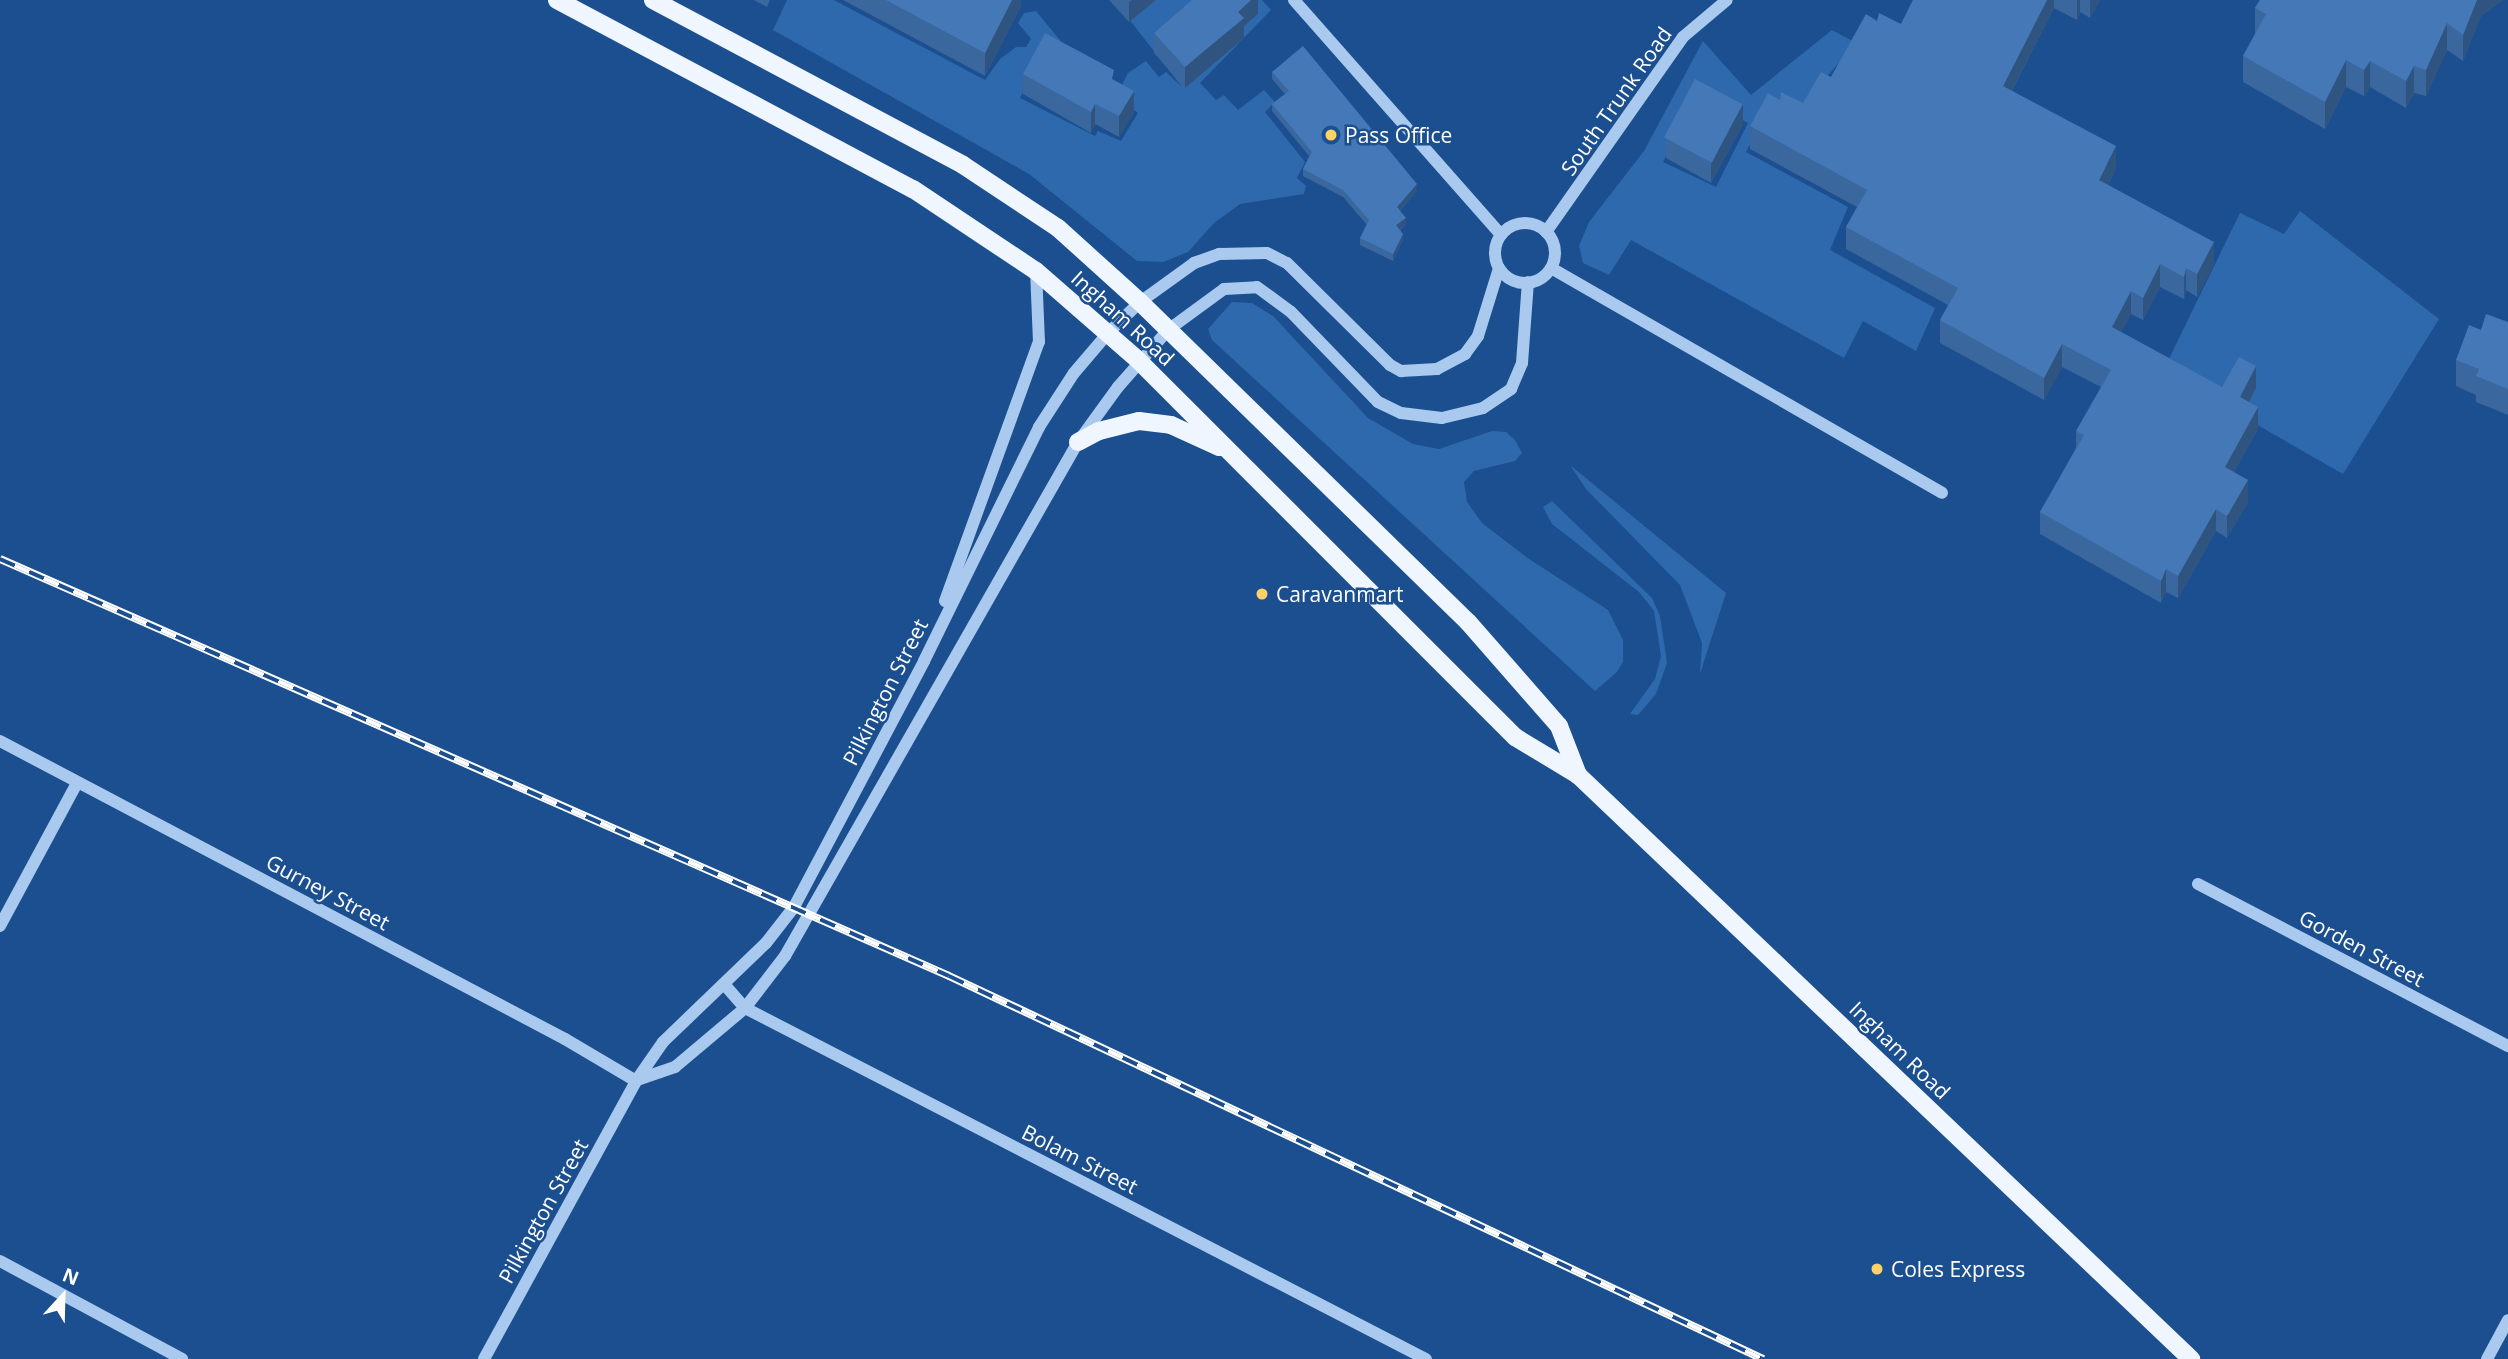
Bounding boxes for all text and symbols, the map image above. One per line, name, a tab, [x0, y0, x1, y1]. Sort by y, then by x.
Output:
street label: South Trunk Road	[1555, 22, 1677, 180]
place label: Pass Office	[1345, 122, 1452, 148]
marker: Pass Office	[1323, 127, 1339, 143]
street label: Ingham Road	[1066, 265, 1180, 371]
place label: Caravanmart	[1276, 581, 1403, 607]
marker: Caravanmart	[1254, 586, 1270, 602]
street label: Pilkington Street	[837, 615, 933, 769]
street label: Gurney Street	[262, 849, 394, 935]
street label: Gorden Street	[2295, 904, 2429, 992]
street label: Ingham Road	[1845, 996, 1955, 1104]
street label: Bolam Street	[1018, 1119, 1142, 1199]
street label: Pilkington Street	[493, 1135, 593, 1287]
place label: Coles Express	[1891, 1256, 2025, 1282]
north arrow	[28, 1261, 98, 1331]
marker: Coles Express	[1869, 1261, 1885, 1277]
text: N	[59, 1262, 83, 1291]

